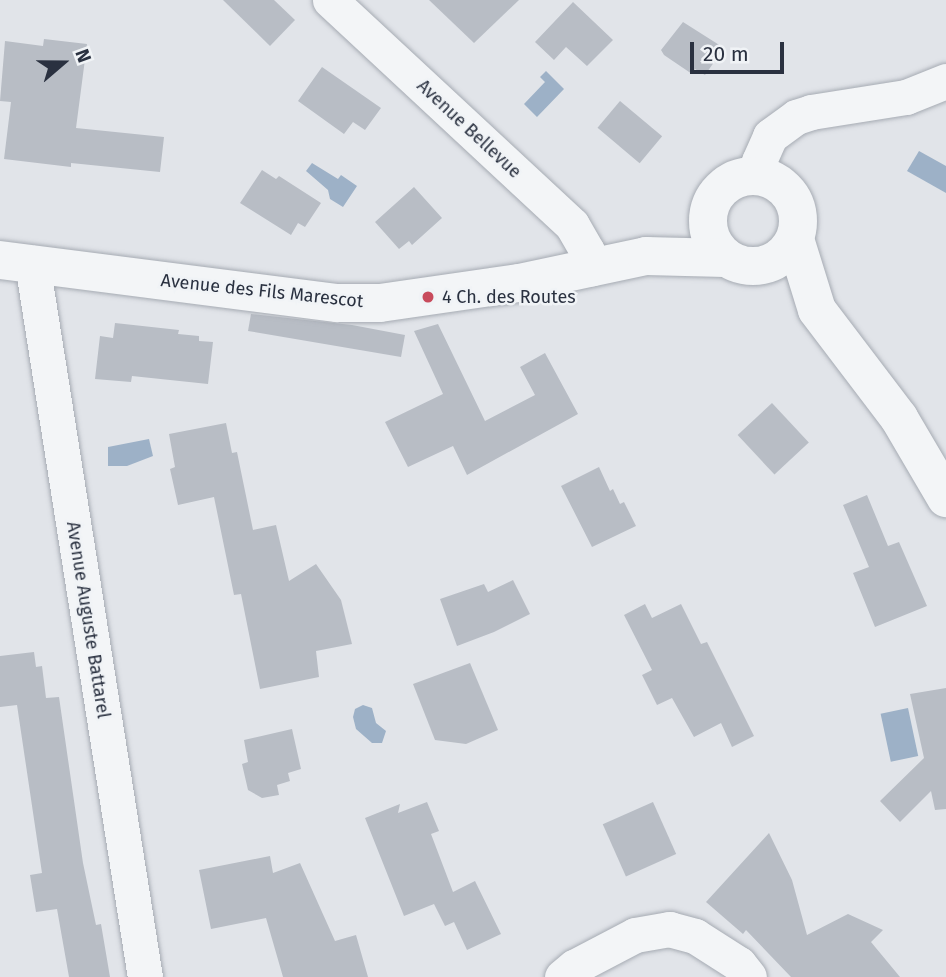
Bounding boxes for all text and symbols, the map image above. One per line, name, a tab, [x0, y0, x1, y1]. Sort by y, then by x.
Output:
north arrow	[28, 28, 98, 98]
scale bar	[694, 28, 788, 72]
text: 20 m	[703, 41, 749, 67]
text: N	[70, 46, 96, 65]
street label: Avenue Bellevue	[412, 75, 526, 183]
street label: Avenue des Fils Marescot	[160, 270, 364, 312]
place label: 4 Ch. des Routes	[442, 286, 576, 308]
marker: 4 Ch. des Routes	[420, 289, 436, 305]
street label: Avenue Auguste Battarel	[62, 520, 114, 720]

